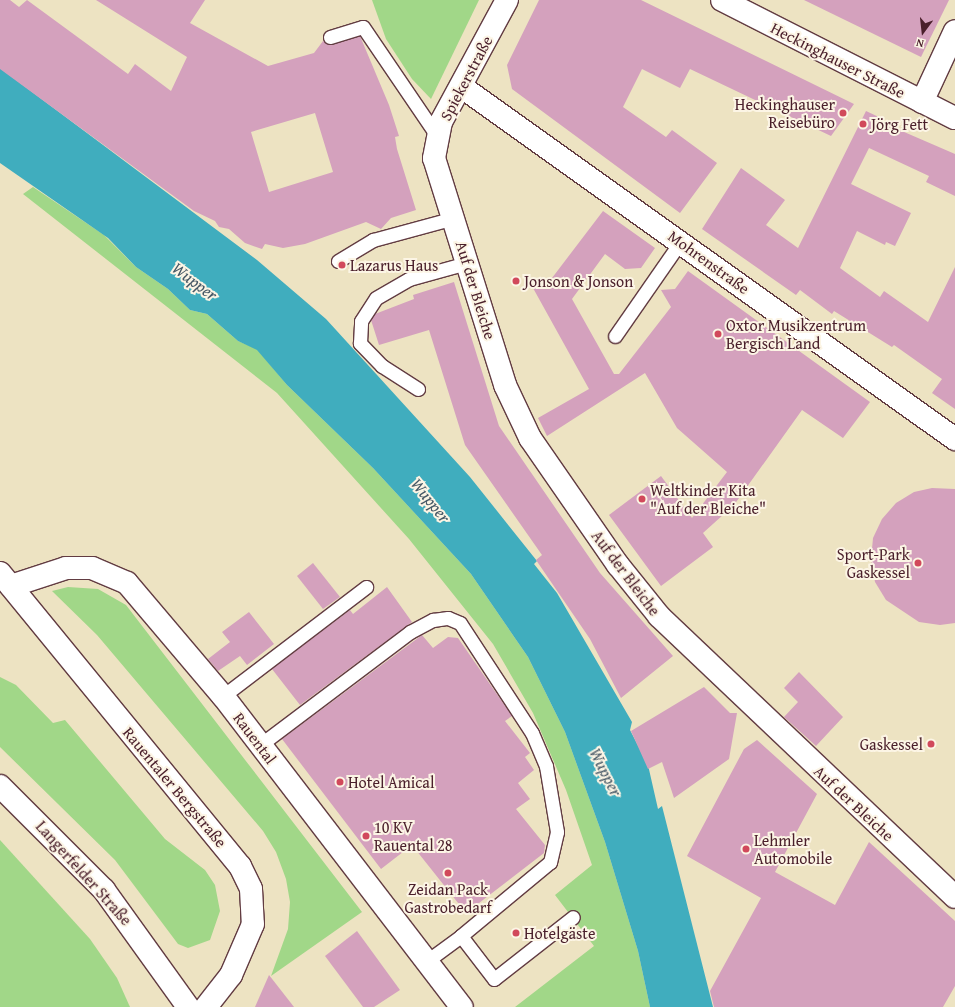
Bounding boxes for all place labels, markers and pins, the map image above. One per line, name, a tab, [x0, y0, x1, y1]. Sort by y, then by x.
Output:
place label: Heckinghauser Reisebüro	[735, 94, 835, 132]
marker: Heckinghauser Reisebüro	[838, 108, 848, 118]
place label: Jörg Fett	[871, 114, 928, 134]
marker: Jörg Fett	[858, 119, 868, 129]
place label: Lazarus Haus	[350, 255, 438, 275]
marker: Lazarus Haus	[337, 260, 347, 270]
place label: Jonson & Jonson	[524, 271, 633, 291]
marker: Jonson & Jonson	[511, 276, 521, 286]
place label: Oxtor Musikzentrum Bergisch Land	[726, 315, 866, 353]
marker: Oxtor Musikzentrum Bergisch Land	[713, 329, 723, 339]
place label: Weltkinder Kita "Auf der Bleiche"	[650, 480, 766, 518]
marker: Weltkinder Kita "Auf der Bleiche"	[637, 494, 647, 504]
place label: Sport-Park Gaskessel	[837, 544, 910, 582]
marker: Sport-Park Gaskessel	[913, 558, 923, 568]
place label: Gaskessel	[860, 734, 923, 754]
marker: Gaskessel	[926, 739, 936, 749]
place label: Hotel Amical	[348, 772, 434, 792]
marker: Hotel Amical	[335, 777, 345, 787]
place label: 10 KV Rauental 28	[374, 817, 453, 855]
place label: Lehmler Automobile	[754, 830, 832, 868]
marker: 10 KV Rauental 28	[361, 831, 371, 841]
marker: Lehmler Automobile	[741, 844, 751, 854]
marker: Zeidan Pack Gastrobedarf	[443, 868, 453, 878]
place label: Zeidan Pack Gastrobedarf	[404, 879, 492, 917]
place label: Hotelgäste	[524, 923, 595, 943]
marker: Hotelgäste	[511, 928, 521, 938]

